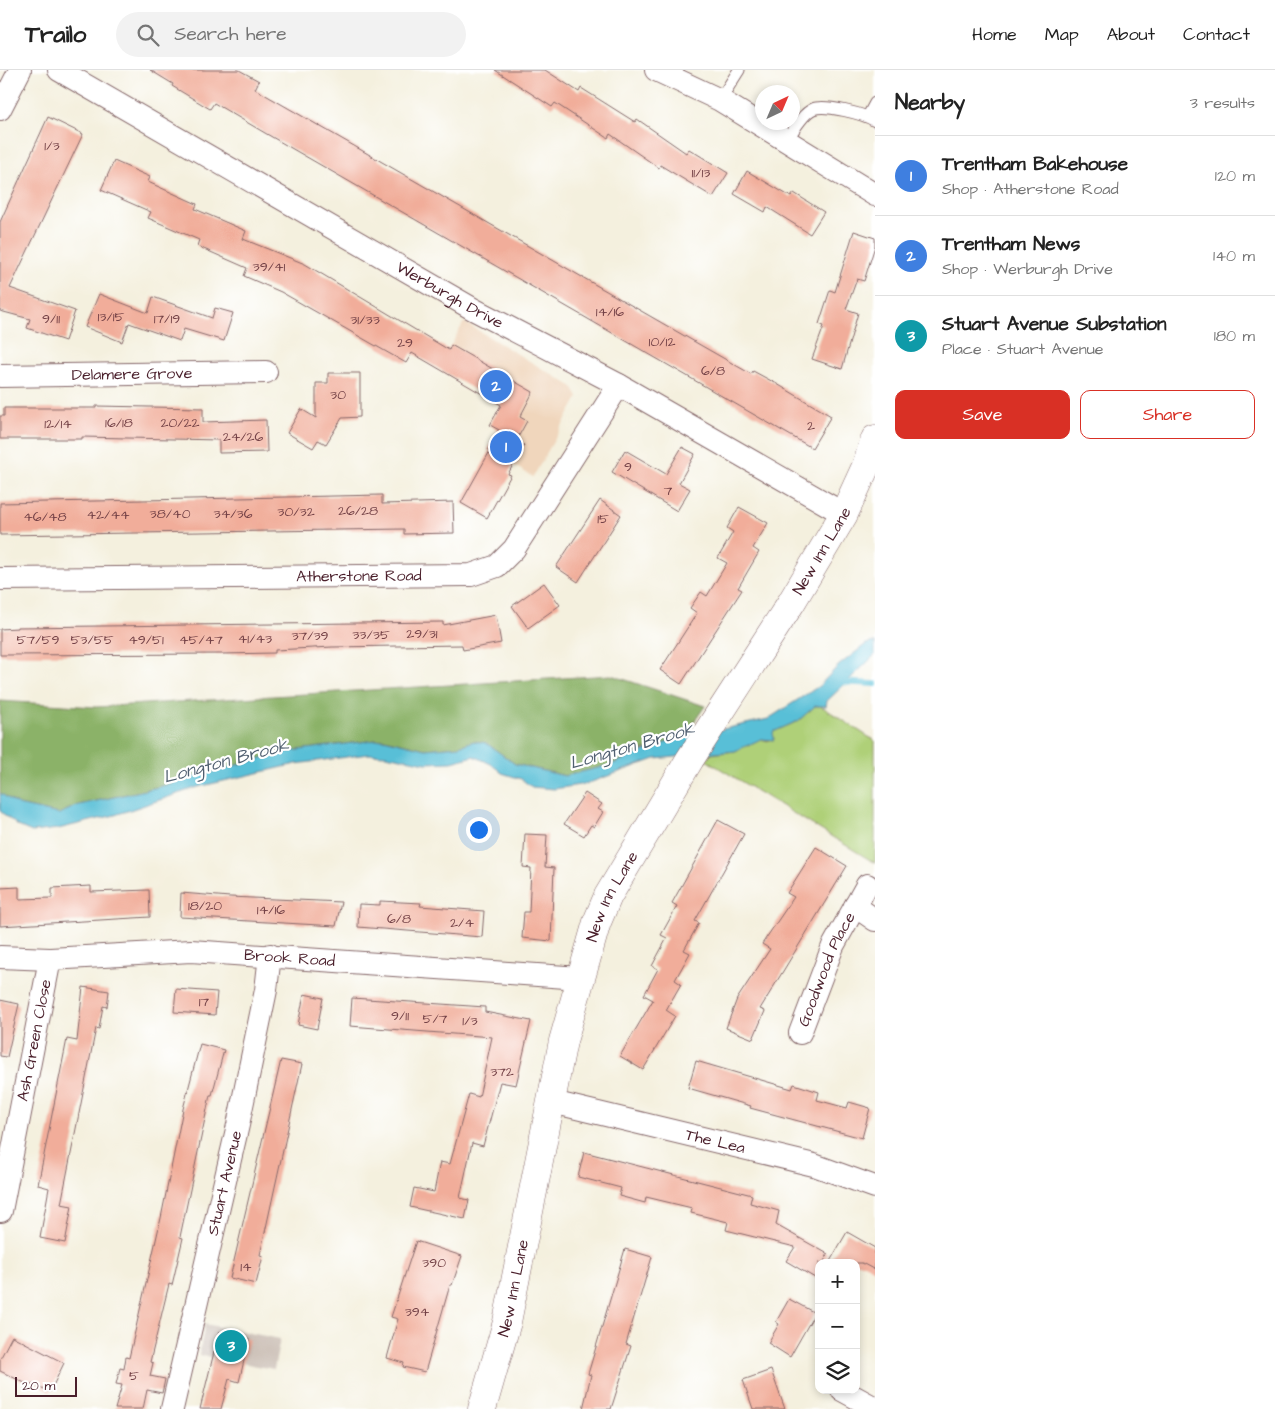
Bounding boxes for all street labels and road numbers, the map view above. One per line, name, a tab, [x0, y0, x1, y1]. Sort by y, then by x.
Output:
street label: Werburgh Drive	[392, 256, 507, 334]
street label: Delamere Grove	[72, 362, 193, 386]
street label: New Inn Lane	[787, 503, 857, 599]
street label: Atherstone Road	[296, 564, 422, 587]
street label: New Inn Lane	[581, 847, 643, 944]
street label: Goodwood Place	[792, 908, 861, 1030]
street label: Brook Road	[243, 944, 336, 972]
street label: Ash Green Close	[12, 977, 57, 1103]
street label: The Lea	[683, 1123, 747, 1159]
street label: Stuart Avenue	[202, 1128, 247, 1237]
street label: New Inn Lane	[492, 1237, 534, 1339]

